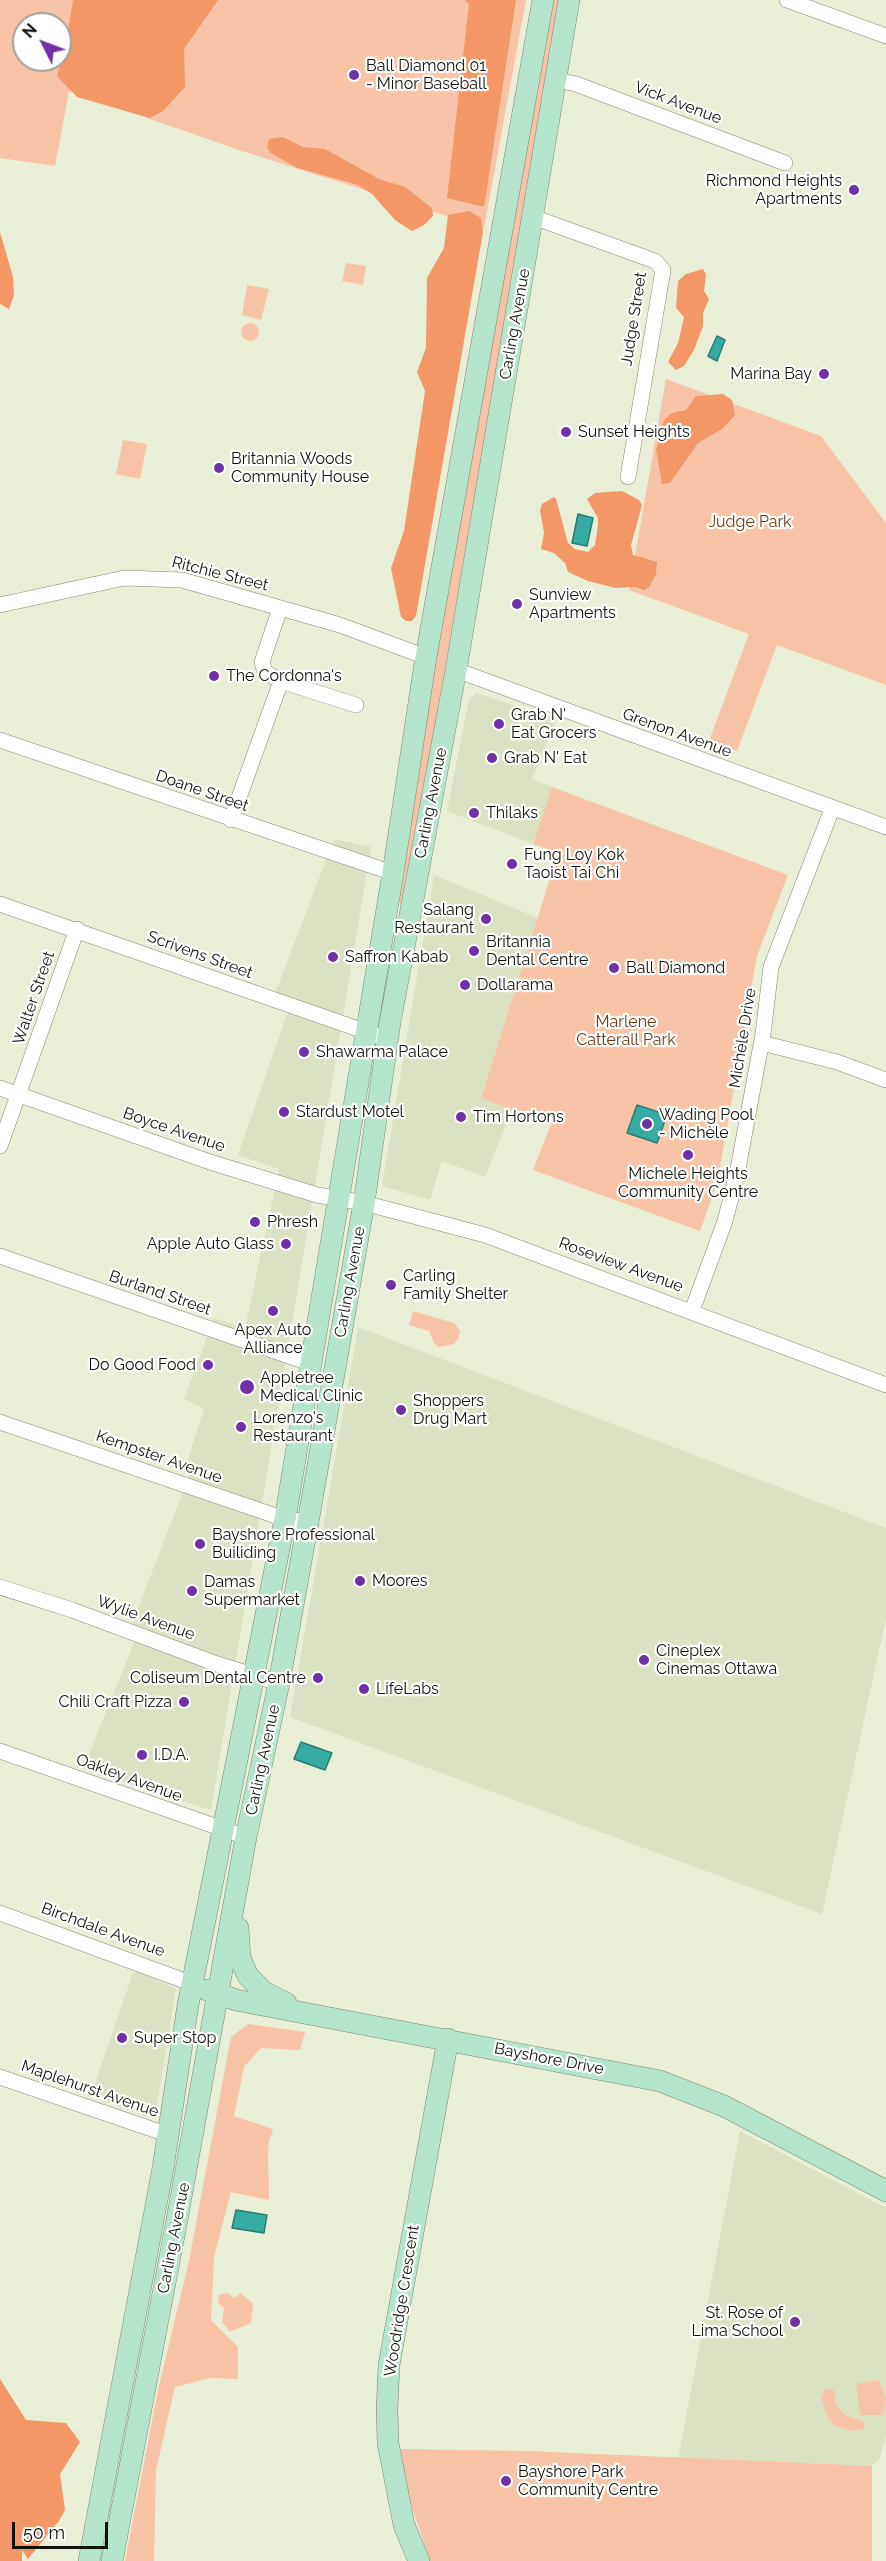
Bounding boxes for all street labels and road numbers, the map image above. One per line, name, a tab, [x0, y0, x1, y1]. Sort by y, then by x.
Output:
street label: Vick Avenue	[632, 78, 724, 128]
street label: Carling Avenue	[496, 267, 534, 381]
street label: Judge Street	[617, 271, 651, 367]
street label: Ritchie Street	[170, 553, 270, 595]
street label: Grenon Avenue	[620, 704, 734, 762]
street label: Carling Avenue	[411, 746, 451, 860]
street label: Doane Street	[153, 766, 251, 816]
street label: Scrivens Street	[145, 927, 255, 983]
street label: Walter Street	[9, 949, 59, 1047]
street label: Michèle Drive	[726, 987, 760, 1089]
street label: Boyce Avenue	[120, 1104, 228, 1156]
street label: Carling Avenue	[331, 1225, 369, 1339]
street label: Roseview Avenue	[556, 1234, 686, 1296]
street label: Burland Street	[106, 1267, 214, 1319]
street label: Kempster Avenue	[93, 1426, 225, 1488]
street label: Wylie Avenue	[94, 1591, 198, 1645]
street label: Carling Avenue	[242, 1703, 284, 1817]
street label: Oakley Avenue	[73, 1750, 185, 1806]
street label: Birchdale Avenue	[39, 1899, 167, 1961]
street label: Bayshore Drive	[493, 2039, 605, 2079]
street label: Maplehurst Avenue	[19, 2056, 161, 2122]
street label: Carling Avenue	[154, 2181, 194, 2295]
street label: Woodridge Crescent	[381, 2224, 423, 2378]

